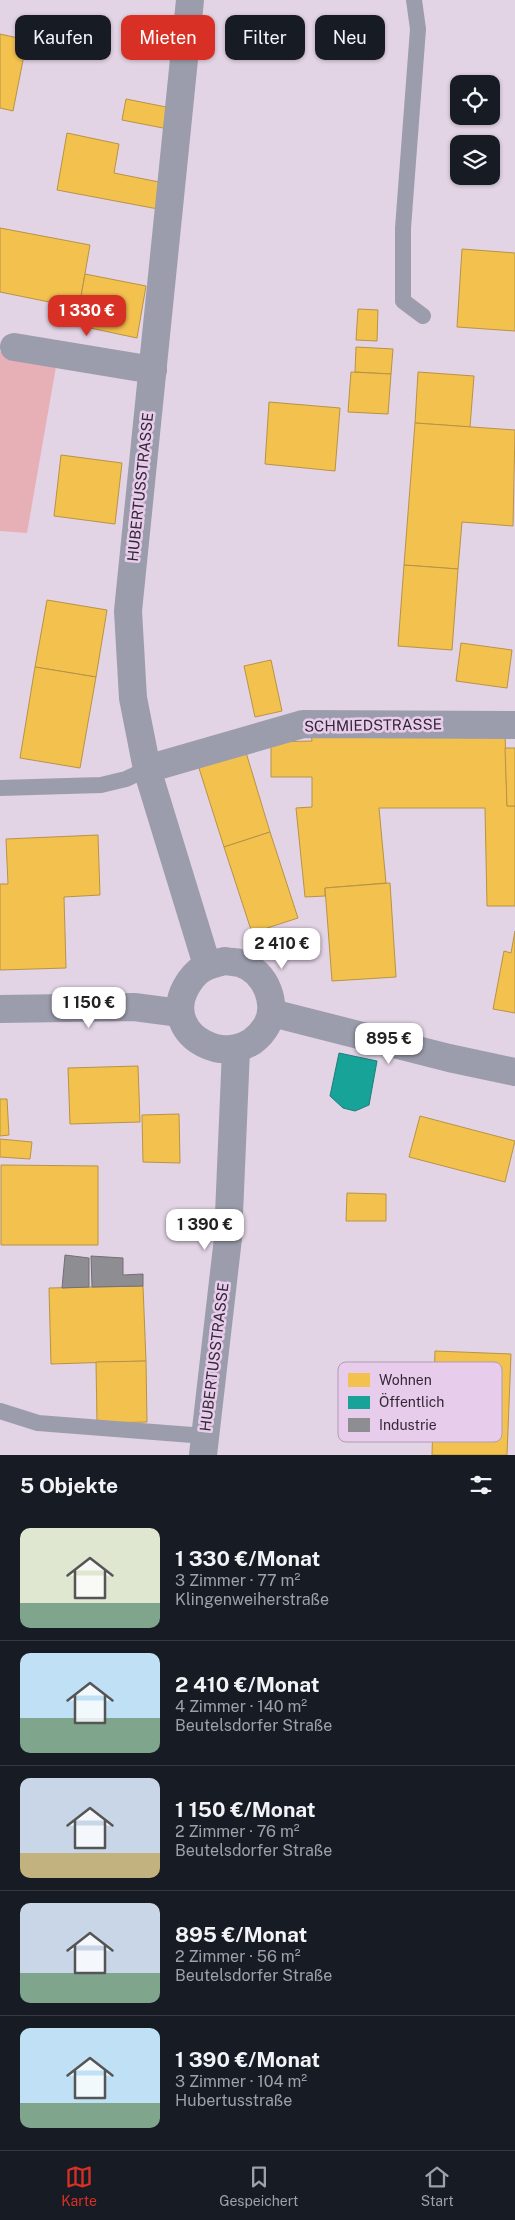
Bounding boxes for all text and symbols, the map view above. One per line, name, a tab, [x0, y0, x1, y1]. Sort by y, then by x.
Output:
chip: Kaufen	[15, 15, 111, 60]
chip: Mieten	[121, 15, 215, 60]
chip: Filter	[225, 15, 305, 60]
chip: Neu	[315, 15, 385, 60]
map controls	[450, 75, 500, 185]
button: locate	[450, 75, 500, 125]
button: layers	[450, 135, 500, 185]
pin: 1 330 €	[41, 294, 133, 337]
text: 1 330 €	[59, 301, 115, 320]
street label: HUBERTUSSTRASSE	[124, 412, 156, 562]
street label: SCHMIEDSTRASSE	[304, 715, 442, 735]
pin: 2 410 €	[236, 928, 328, 970]
text: 2 410 €	[254, 934, 310, 953]
pin: 1 150 €	[43, 986, 135, 1029]
text: 1 150 €	[63, 993, 115, 1012]
pin: 895 €	[354, 1022, 424, 1065]
text: 895 €	[366, 1029, 412, 1048]
pin: 1 390 €	[159, 1208, 251, 1251]
text: 1 390 €	[177, 1215, 233, 1234]
street label: HUBERTUSSTRASSE	[196, 1282, 232, 1432]
legend	[338, 1362, 502, 1442]
text: Wohnen	[379, 1372, 432, 1388]
text: Öffentlich	[379, 1392, 444, 1410]
text: Industrie	[379, 1417, 437, 1433]
icon: filters	[467, 1471, 495, 1499]
text: 5 Objekte	[20, 1473, 118, 1498]
text: 1 330 €/Monat	[175, 1546, 320, 1571]
icon: home	[60, 1548, 120, 1608]
text: 3 Zimmer · 77 m²	[175, 1571, 300, 1590]
text: Klingenweiherstraße	[175, 1590, 329, 1609]
text: 2 410 €/Monat	[175, 1672, 320, 1697]
icon: home	[60, 1673, 120, 1733]
text: 4 Zimmer · 140 m²	[175, 1697, 307, 1716]
text: Beutelsdorfer Straße	[175, 1716, 332, 1735]
text: 1 150 €/Monat	[175, 1797, 316, 1822]
icon: home	[60, 1798, 120, 1858]
text: 2 Zimmer · 76 m²	[175, 1822, 300, 1841]
text: Beutelsdorfer Straße	[175, 1841, 332, 1860]
text: 895 €/Monat	[175, 1922, 307, 1947]
icon: home	[60, 1923, 120, 1983]
text: 2 Zimmer · 56 m²	[175, 1947, 301, 1966]
text: Beutelsdorfer Straße	[175, 1966, 332, 1985]
text: 1 390 €/Monat	[175, 2047, 320, 2072]
icon: home	[60, 2048, 120, 2108]
text: 3 Zimmer · 104 m²	[175, 2072, 307, 2091]
text: Hubertusstraße	[175, 2091, 292, 2110]
tab: Karte	[61, 2163, 97, 2209]
tab: Gespeichert	[219, 2163, 298, 2209]
tab: Start	[421, 2163, 454, 2209]

